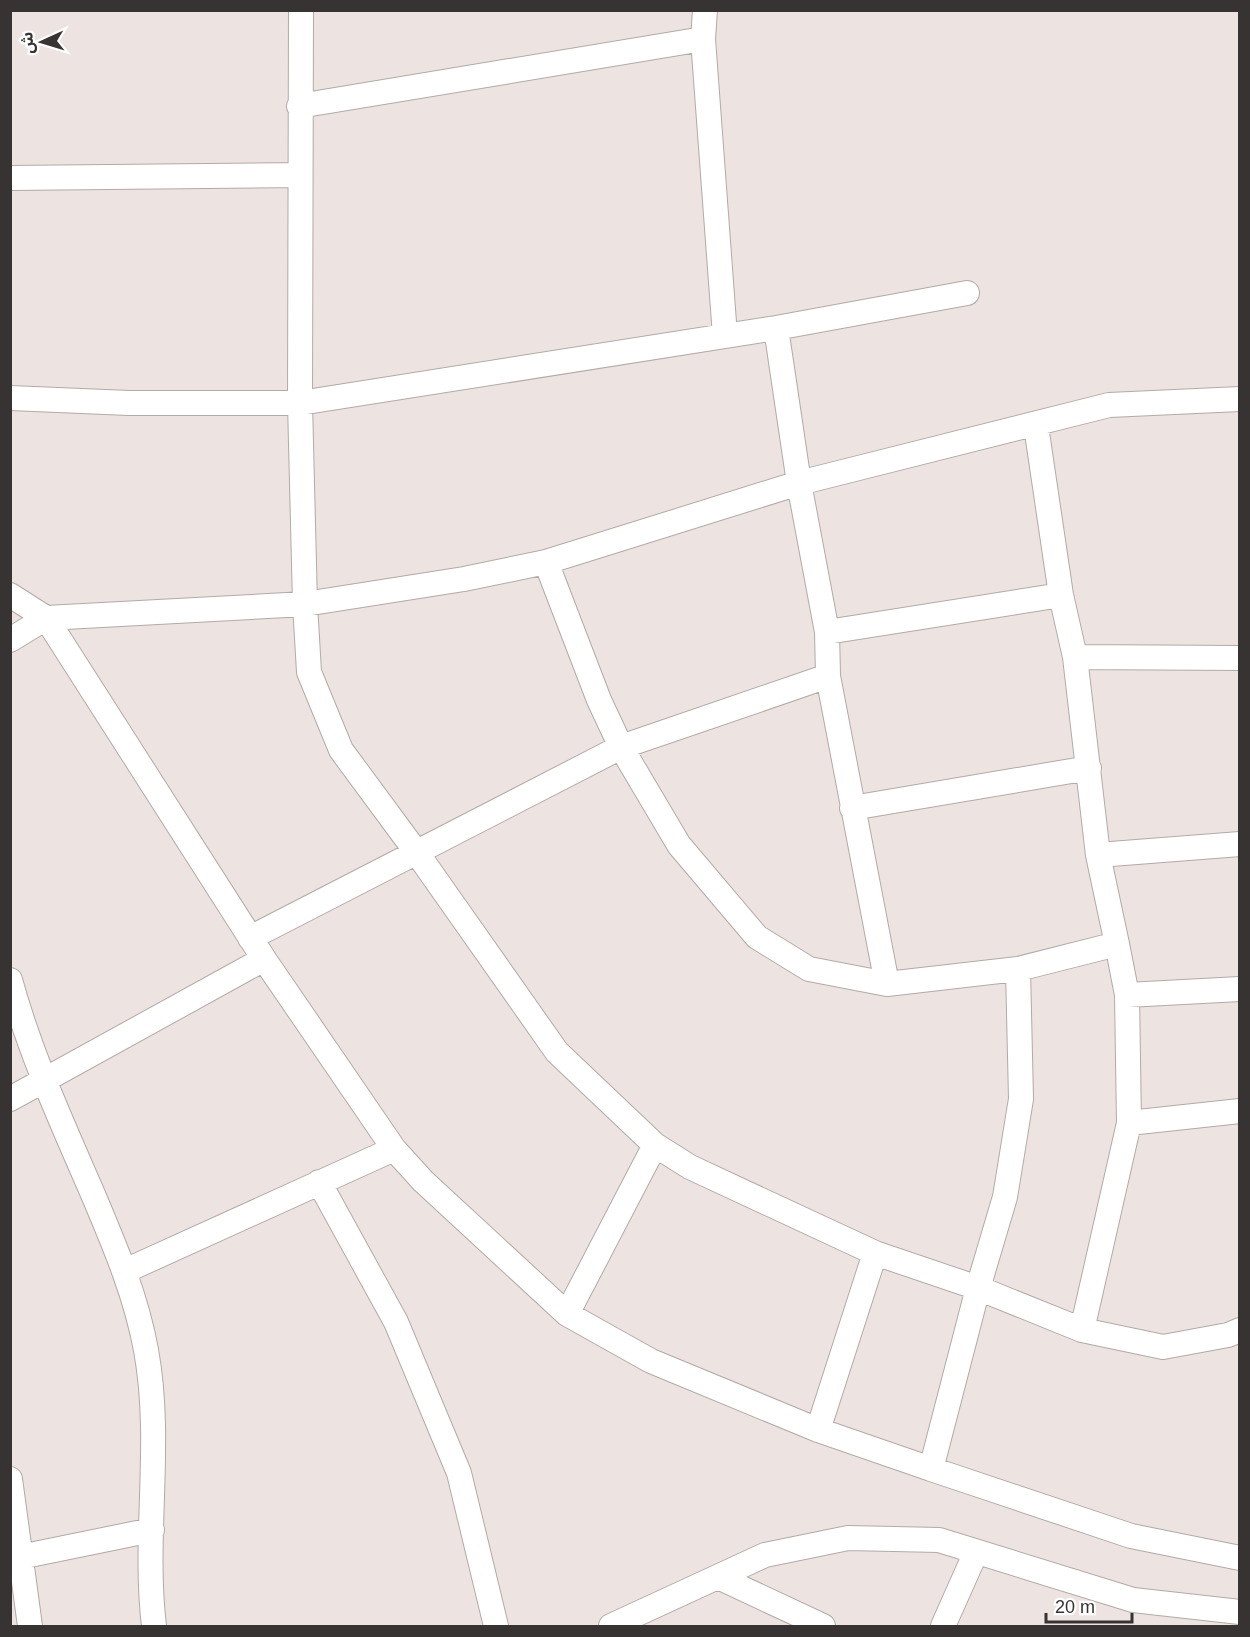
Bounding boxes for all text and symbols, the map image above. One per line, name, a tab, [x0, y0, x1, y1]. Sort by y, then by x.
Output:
north arrow	[12, 12, 72, 72]
text: ش	[18, 31, 38, 55]
scale bar	[1046, 1586, 1132, 1624]
text: 20 m	[1055, 1597, 1095, 1617]

